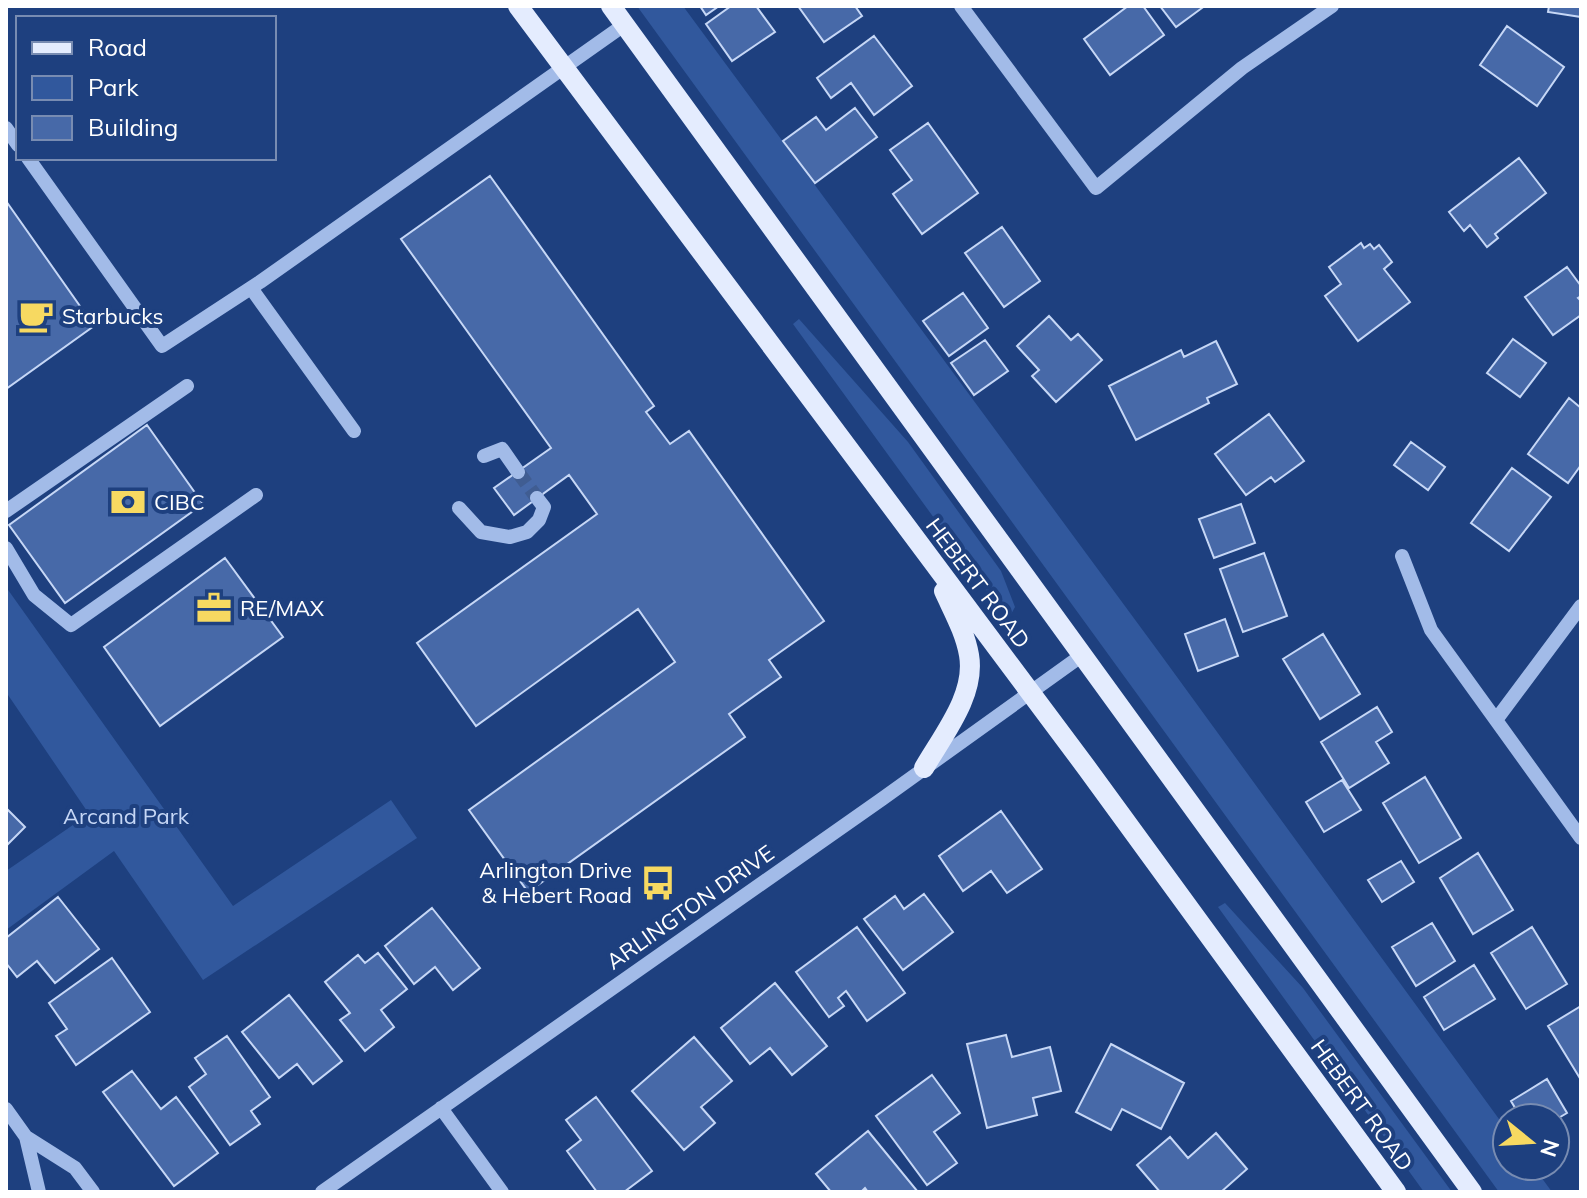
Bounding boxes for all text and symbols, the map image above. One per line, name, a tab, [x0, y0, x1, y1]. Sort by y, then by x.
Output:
legend	[16, 16, 276, 160]
text: Road	[88, 32, 147, 62]
text: Park	[88, 72, 139, 102]
text: Building	[88, 112, 178, 142]
cafe icon: Starbucks	[17, 297, 55, 335]
place label: Starbucks	[62, 302, 163, 330]
bank icon: CIBC	[109, 483, 147, 521]
place label: CIBC	[154, 488, 205, 516]
street label: HEBERT ROAD	[920, 512, 1036, 654]
office icon: RE/MAX	[195, 589, 233, 627]
place label: RE/MAX	[240, 594, 325, 622]
park label: Arcand Park	[63, 802, 190, 830]
street label: ARLINGTON DRIVE	[601, 839, 779, 975]
place label: Arlington Drive & Hebert Road	[479, 856, 632, 909]
bus stop icon: Arlington Drive & Hebert Road	[639, 864, 677, 902]
street label: HEBERT ROAD	[1305, 1034, 1419, 1176]
north arrow	[1491, 1102, 1571, 1182]
text: N	[1534, 1136, 1566, 1160]

